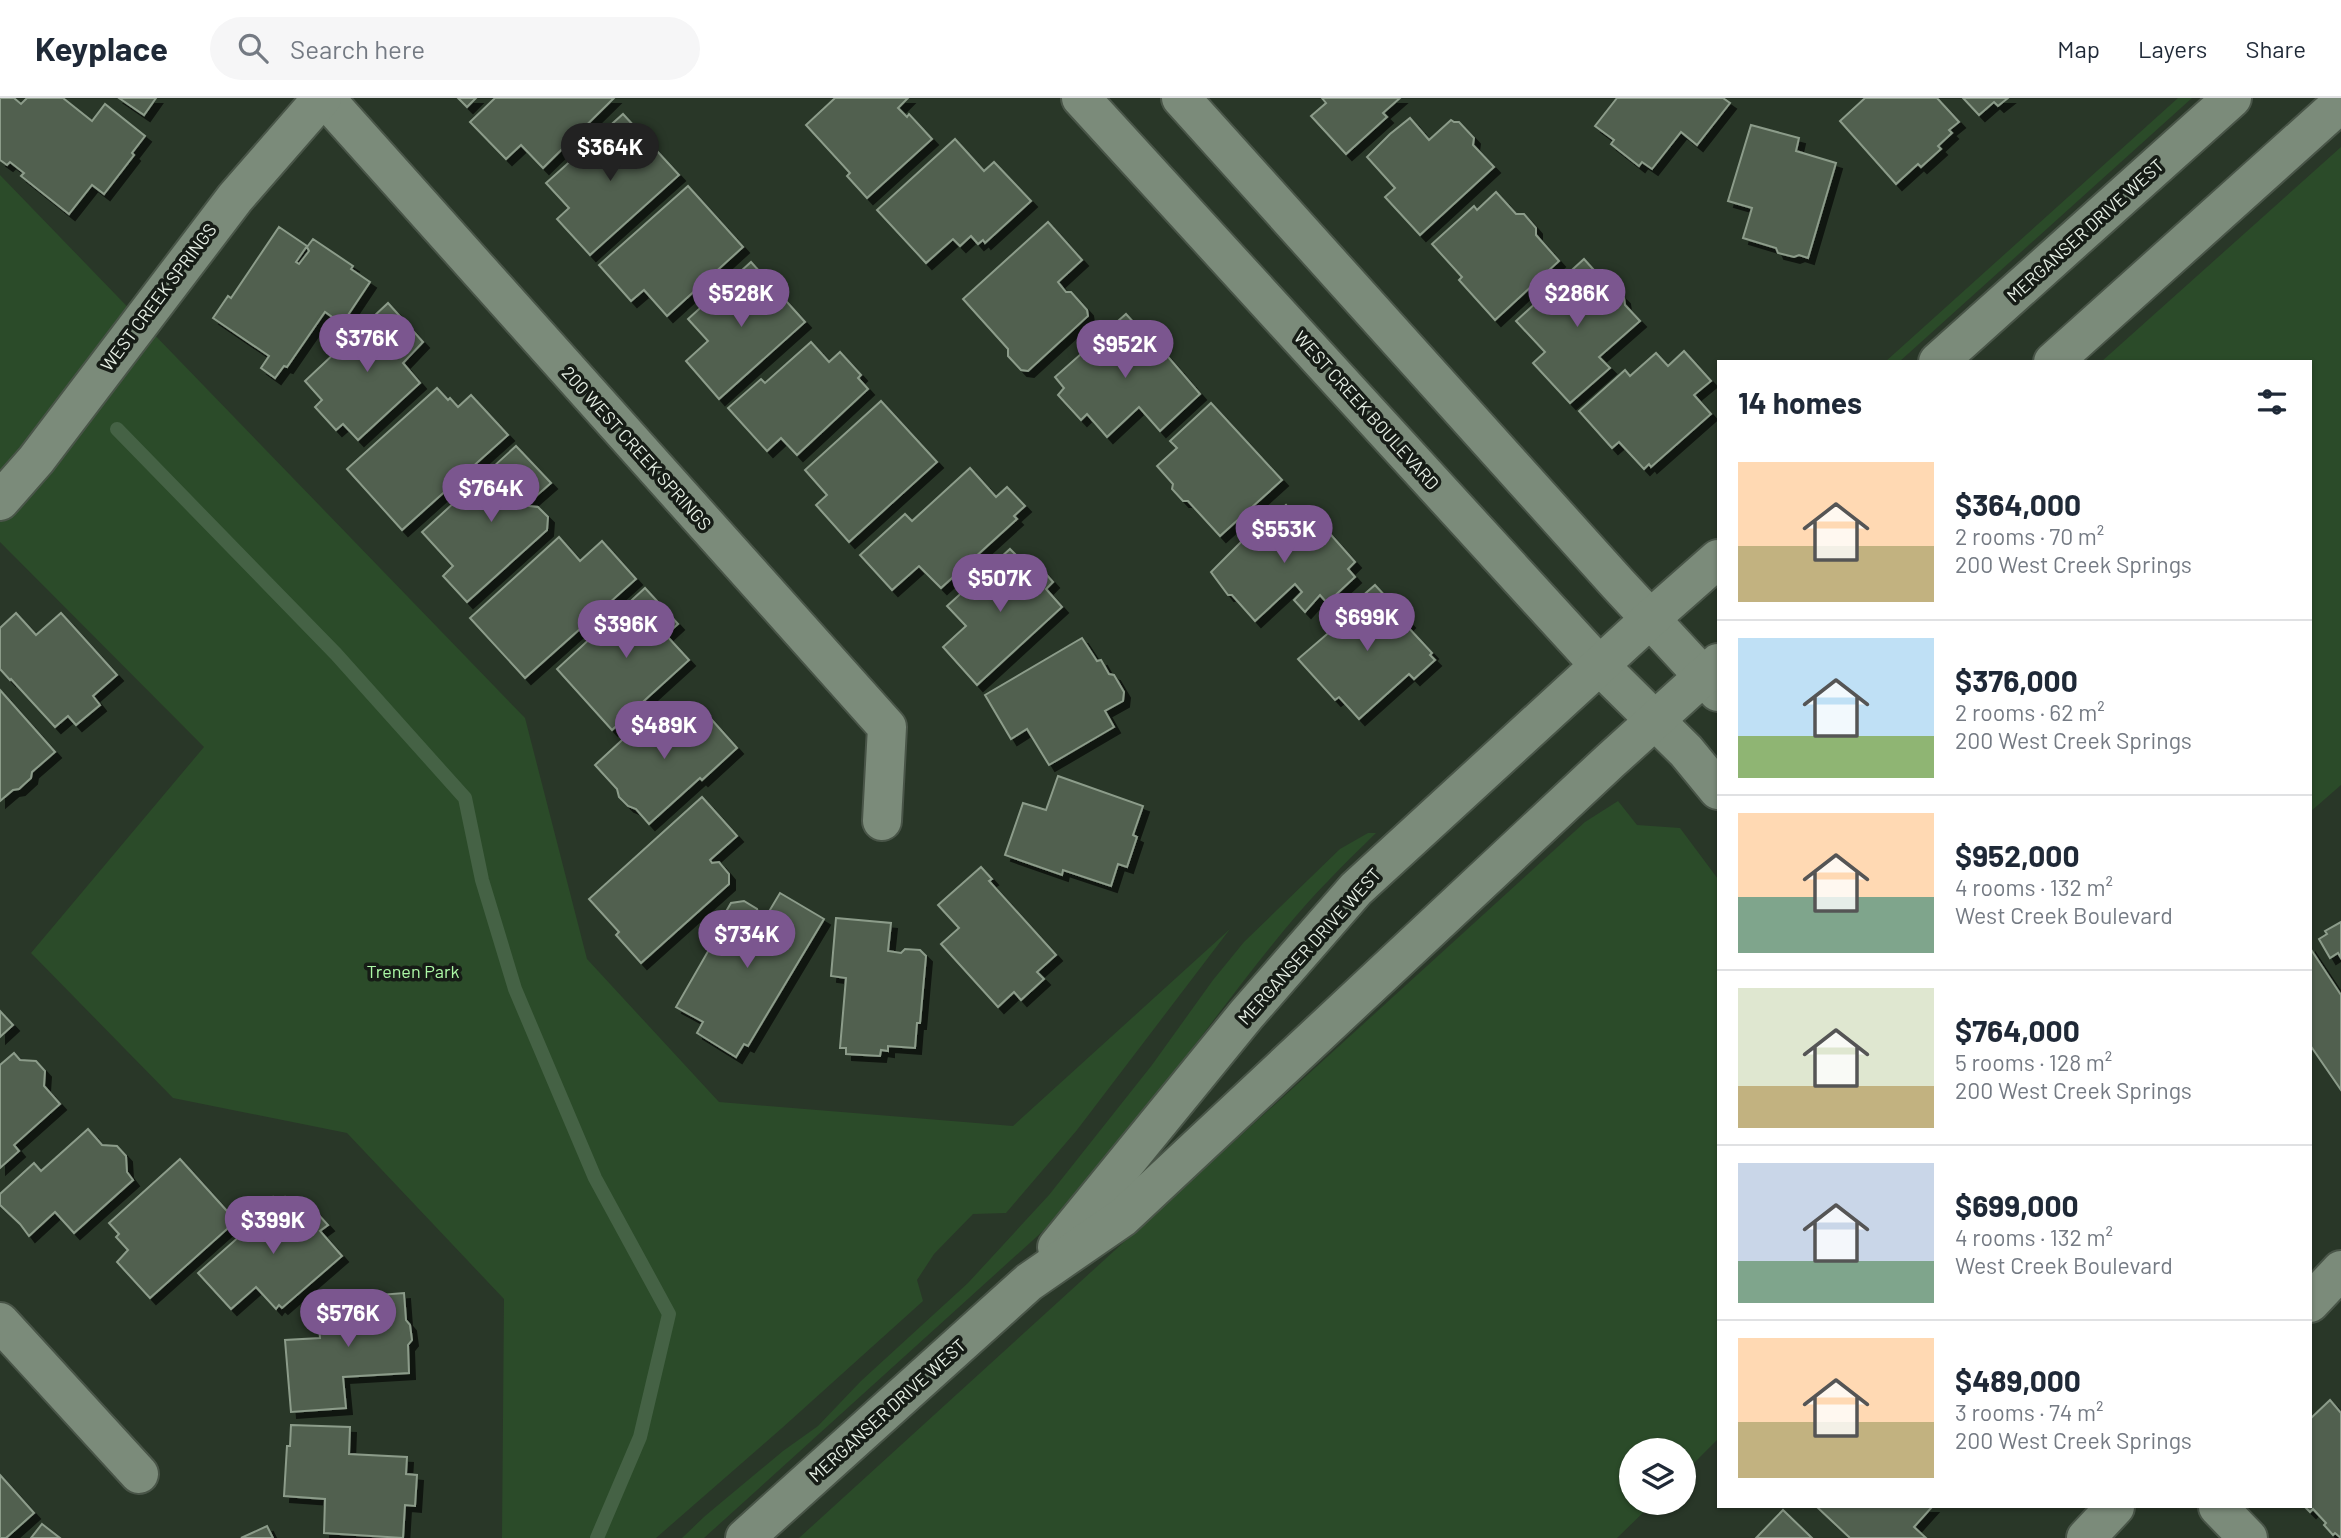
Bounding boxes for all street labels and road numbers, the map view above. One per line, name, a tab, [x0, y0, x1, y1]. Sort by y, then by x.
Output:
street label: MERGANSER DRIVE WEST	[2002, 154, 2168, 306]
street label: WEST CREEK SPRINGS	[95, 219, 221, 375]
street label: WEST CREEK BOULEVARD	[1290, 326, 1444, 494]
street label: 200 WEST CREEK SPRINGS	[558, 362, 716, 534]
street label: MERGANSER DRIVE WEST	[1233, 863, 1385, 1029]
street label: MERGANSER DRIVE WEST	[804, 1334, 970, 1486]

